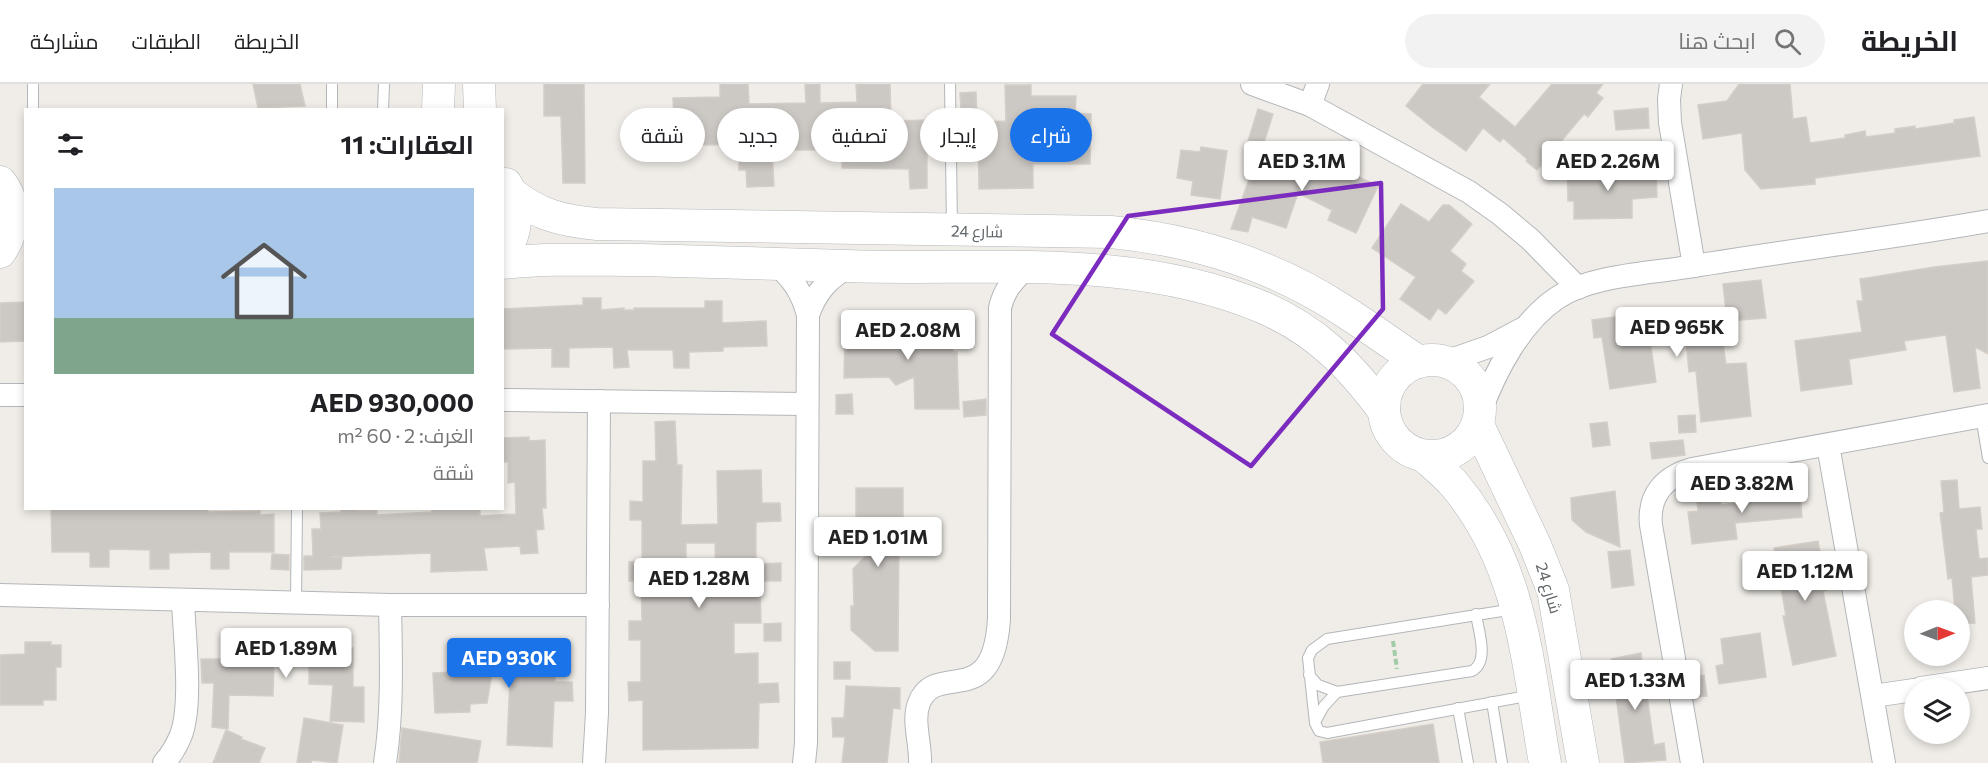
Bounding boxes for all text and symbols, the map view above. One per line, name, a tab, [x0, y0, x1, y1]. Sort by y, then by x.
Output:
search box	[1405, 14, 1825, 68]
text: الخريطة	[1861, 23, 1958, 57]
icon: search	[1771, 25, 1804, 58]
text: ابحث هنا	[1678, 27, 1756, 54]
text: مشاركة	[30, 28, 99, 53]
text: الطبقات	[132, 28, 201, 53]
text: الخريطة	[234, 28, 300, 53]
chip: شقة	[620, 108, 705, 162]
chip: جديد	[717, 108, 799, 162]
chip: تصفية	[811, 108, 908, 162]
chip: إيجار	[920, 108, 998, 162]
chip: شراء	[1010, 108, 1092, 162]
icon: filters	[54, 128, 87, 161]
text: العقارات: 11	[341, 128, 474, 159]
pin: AED 3.1M	[1240, 141, 1364, 192]
pin: AED 2.26M	[1539, 141, 1677, 192]
text: AED 3.1M	[1258, 148, 1346, 172]
text: AED 2.26M	[1556, 148, 1660, 172]
street label: شارع 24	[951, 221, 1003, 243]
icon: home	[210, 227, 318, 335]
pin: AED 965K	[1615, 307, 1739, 358]
pin: AED 2.08M	[839, 310, 977, 361]
text: AED 965K	[1629, 314, 1725, 338]
text: AED 2.08M	[855, 317, 961, 341]
text: AED 930,000	[310, 386, 474, 417]
text: الغرف: 2 · 60 m²	[337, 423, 474, 447]
text: شقة	[433, 460, 474, 484]
pin: AED 3.82M	[1673, 463, 1811, 514]
text: AED 3.82M	[1690, 470, 1794, 494]
pin: AED 1.01M	[809, 517, 947, 568]
text: AED 1.01M	[828, 524, 928, 548]
pin: AED 1.12M	[1736, 551, 1874, 602]
pin: AED 1.28M	[630, 558, 768, 609]
text: AED 1.12M	[1756, 558, 1854, 582]
street label: شارع 24	[1530, 560, 1566, 616]
text: AED 1.28M	[648, 565, 750, 589]
north arrow	[1904, 600, 1970, 666]
map controls	[1904, 600, 1970, 744]
pin: AED 1.89M	[217, 628, 355, 679]
text: AED 1.89M	[235, 635, 337, 659]
pin: AED 930K	[447, 638, 571, 689]
text: AED 930K	[461, 645, 557, 669]
pin: AED 1.33M	[1566, 660, 1704, 711]
text: AED 1.33M	[1584, 667, 1686, 691]
button: layers	[1904, 678, 1970, 744]

